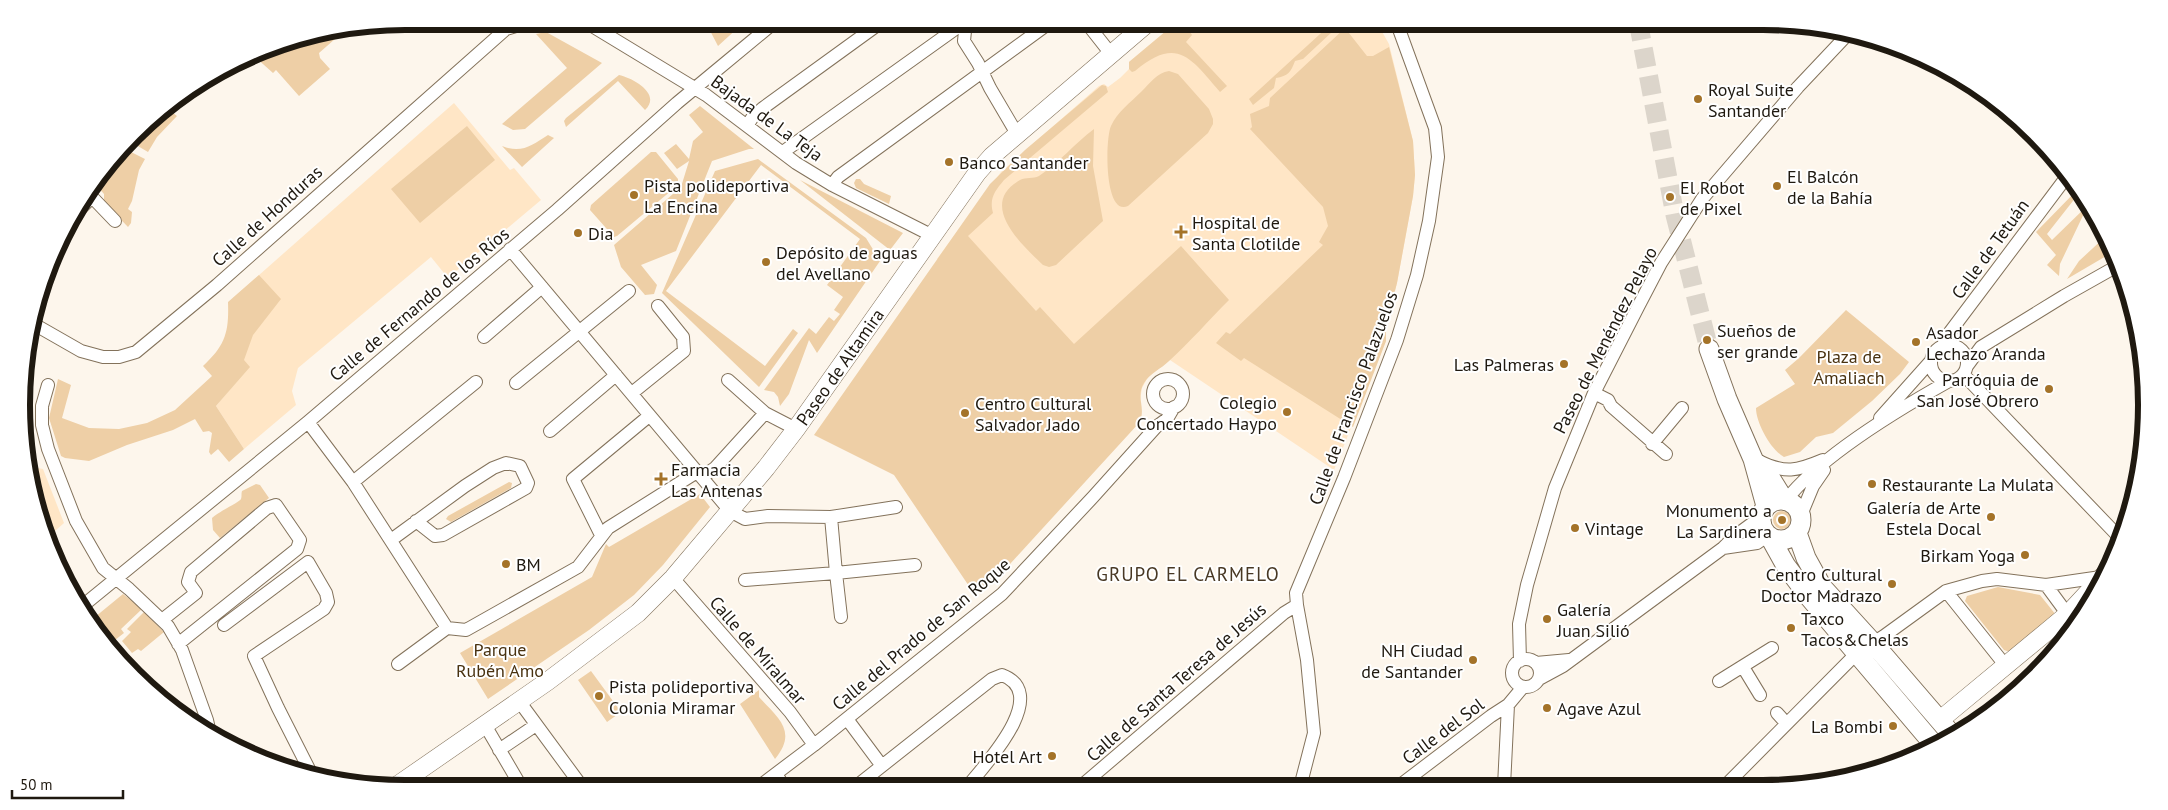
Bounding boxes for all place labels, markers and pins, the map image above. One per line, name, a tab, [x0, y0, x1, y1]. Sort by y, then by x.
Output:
place label: Royal Suite Santander	[1708, 78, 1794, 122]
marker: Royal Suite Santander	[1692, 93, 1704, 105]
place label: Banco Santander	[959, 151, 1089, 174]
marker: Banco Santander	[943, 156, 955, 168]
place label: El Balcón de la Bahía	[1787, 165, 1873, 209]
place label: Pista polideportiva La Encina	[644, 174, 789, 218]
place label: El Robot de Pixel	[1680, 176, 1745, 220]
marker: El Balcón de la Bahía	[1771, 180, 1783, 192]
marker: Pista polideportiva La Encina	[628, 189, 640, 201]
marker: El Robot de Pixel	[1664, 191, 1676, 203]
place label: Hospital de Santa Clotilde	[1192, 211, 1300, 255]
place label: Dia	[588, 222, 614, 245]
marker: Hospital de Santa Clotilde	[1174, 225, 1188, 239]
marker: Dia	[572, 227, 584, 239]
place label: Depósito de aguas del Avellano	[776, 241, 918, 285]
marker: Depósito de aguas del Avellano	[760, 256, 772, 268]
place label: Sueños de ser grande	[1717, 319, 1798, 363]
place label: Asador Lechazo Aranda	[1926, 321, 2046, 365]
marker: Sueños de ser grande	[1701, 334, 1713, 346]
marker: Asador Lechazo Aranda	[1910, 336, 1922, 348]
place label: Las Palmeras	[1454, 353, 1554, 376]
marker: Las Palmeras	[1558, 358, 1570, 370]
place label: Parróquia de San José Obrero	[1916, 368, 2039, 412]
marker: Parróquia de San José Obrero	[2043, 383, 2055, 395]
place label: Colegio Concertado Haypo	[1136, 391, 1277, 435]
place label: Centro Cultural Salvador Jado	[975, 392, 1092, 436]
marker: Colegio Concertado Haypo	[1281, 406, 1293, 418]
marker: Centro Cultural Salvador Jado	[959, 407, 971, 419]
place label: Farmacia Las Antenas	[671, 458, 762, 502]
marker: Farmacia Las Antenas	[655, 473, 667, 485]
place label: Restaurante La Mulata	[1882, 473, 2054, 496]
marker: Restaurante La Mulata	[1866, 478, 1878, 490]
place label: Galería de Arte Estela Docal	[1867, 496, 1982, 540]
place label: Monumento a La Sardinera	[1666, 499, 1772, 543]
marker: Galería de Arte Estela Docal	[1985, 511, 1997, 523]
marker: Monumento a La Sardinera	[1776, 514, 1788, 526]
place label: Vintage	[1584, 517, 1644, 540]
marker: Vintage	[1569, 522, 1581, 534]
place label: Birkam Yoga	[1920, 544, 2015, 567]
marker: Birkam Yoga	[2019, 549, 2031, 561]
place label: BM	[516, 553, 541, 576]
marker: BM	[500, 558, 512, 570]
place label: Centro Cultural Doctor Madrazo	[1761, 563, 1883, 607]
marker: Centro Cultural Doctor Madrazo	[1886, 578, 1898, 590]
place label: Galería Juan Silió	[1556, 598, 1630, 642]
place label: Taxco Tacos&Chelas	[1801, 607, 1909, 651]
marker: Galería Juan Silió	[1541, 613, 1553, 625]
marker: Taxco Tacos&Chelas	[1785, 622, 1797, 634]
place label: NH Ciudad de Santander	[1361, 639, 1463, 683]
marker: NH Ciudad de Santander	[1467, 654, 1479, 666]
place label: Pista polideportiva Colonia Miramar	[609, 675, 754, 719]
marker: Pista polideportiva Colonia Miramar	[593, 690, 605, 702]
place label: Agave Azul	[1557, 697, 1642, 720]
marker: Agave Azul	[1541, 702, 1553, 714]
place label: La Bombi	[1811, 715, 1883, 738]
marker: La Bombi	[1887, 720, 1899, 732]
place label: Hotel Art	[972, 745, 1042, 768]
marker: Hotel Art	[1046, 750, 1058, 762]

